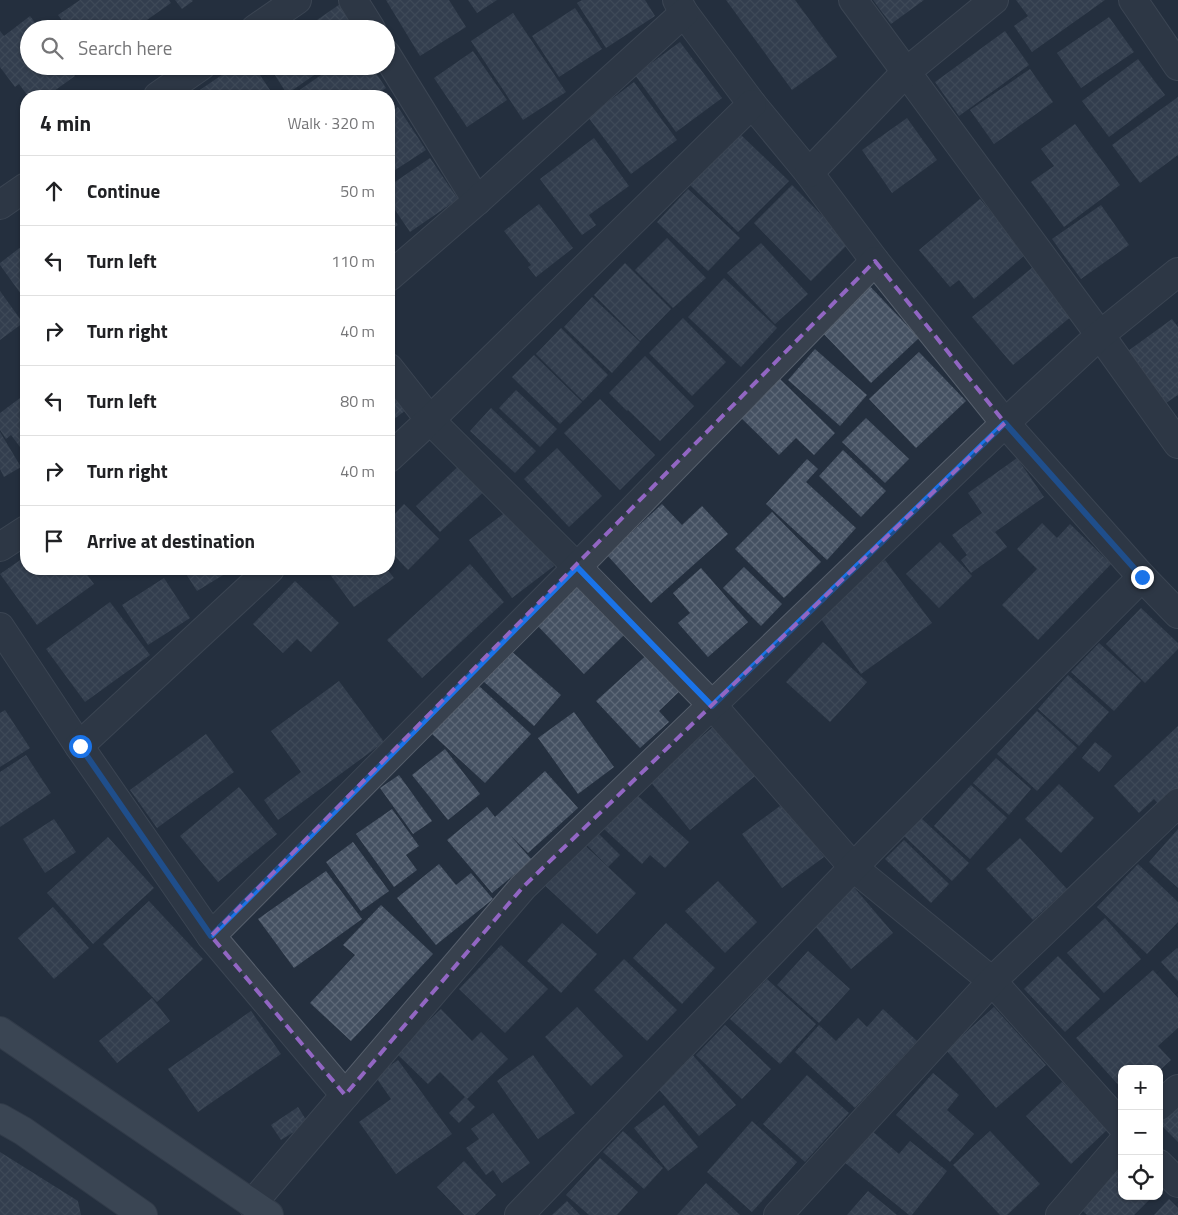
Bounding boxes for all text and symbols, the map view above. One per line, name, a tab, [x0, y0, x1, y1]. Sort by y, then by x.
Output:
search box	[20, 20, 395, 75]
text: Search here	[78, 33, 172, 62]
icon: search	[38, 34, 66, 62]
text: 4 min	[40, 107, 91, 139]
text: Walk · 320 m	[287, 111, 375, 135]
text: Continue	[87, 176, 160, 205]
icon: ahead	[40, 177, 68, 205]
text: 50 m	[340, 179, 375, 203]
text: Turn left	[87, 246, 157, 275]
icon: left	[40, 247, 68, 275]
text: 110 m	[331, 249, 375, 273]
text: Turn right	[87, 316, 168, 345]
icon: right	[40, 317, 68, 345]
text: 40 m	[340, 319, 375, 343]
text: Turn left	[87, 386, 157, 415]
icon: left	[40, 387, 68, 415]
text: 80 m	[340, 389, 375, 413]
text: Turn right	[87, 456, 168, 485]
icon: right	[40, 457, 68, 485]
text: 40 m	[340, 459, 375, 483]
text: Arrive at destination	[87, 526, 255, 555]
icon: arrive	[40, 527, 68, 555]
route end	[1131, 566, 1154, 589]
route start	[69, 735, 92, 758]
map controls	[1118, 1065, 1163, 1200]
button: +	[1118, 1065, 1163, 1110]
button: −	[1118, 1110, 1163, 1155]
button: locate	[1118, 1155, 1163, 1200]

